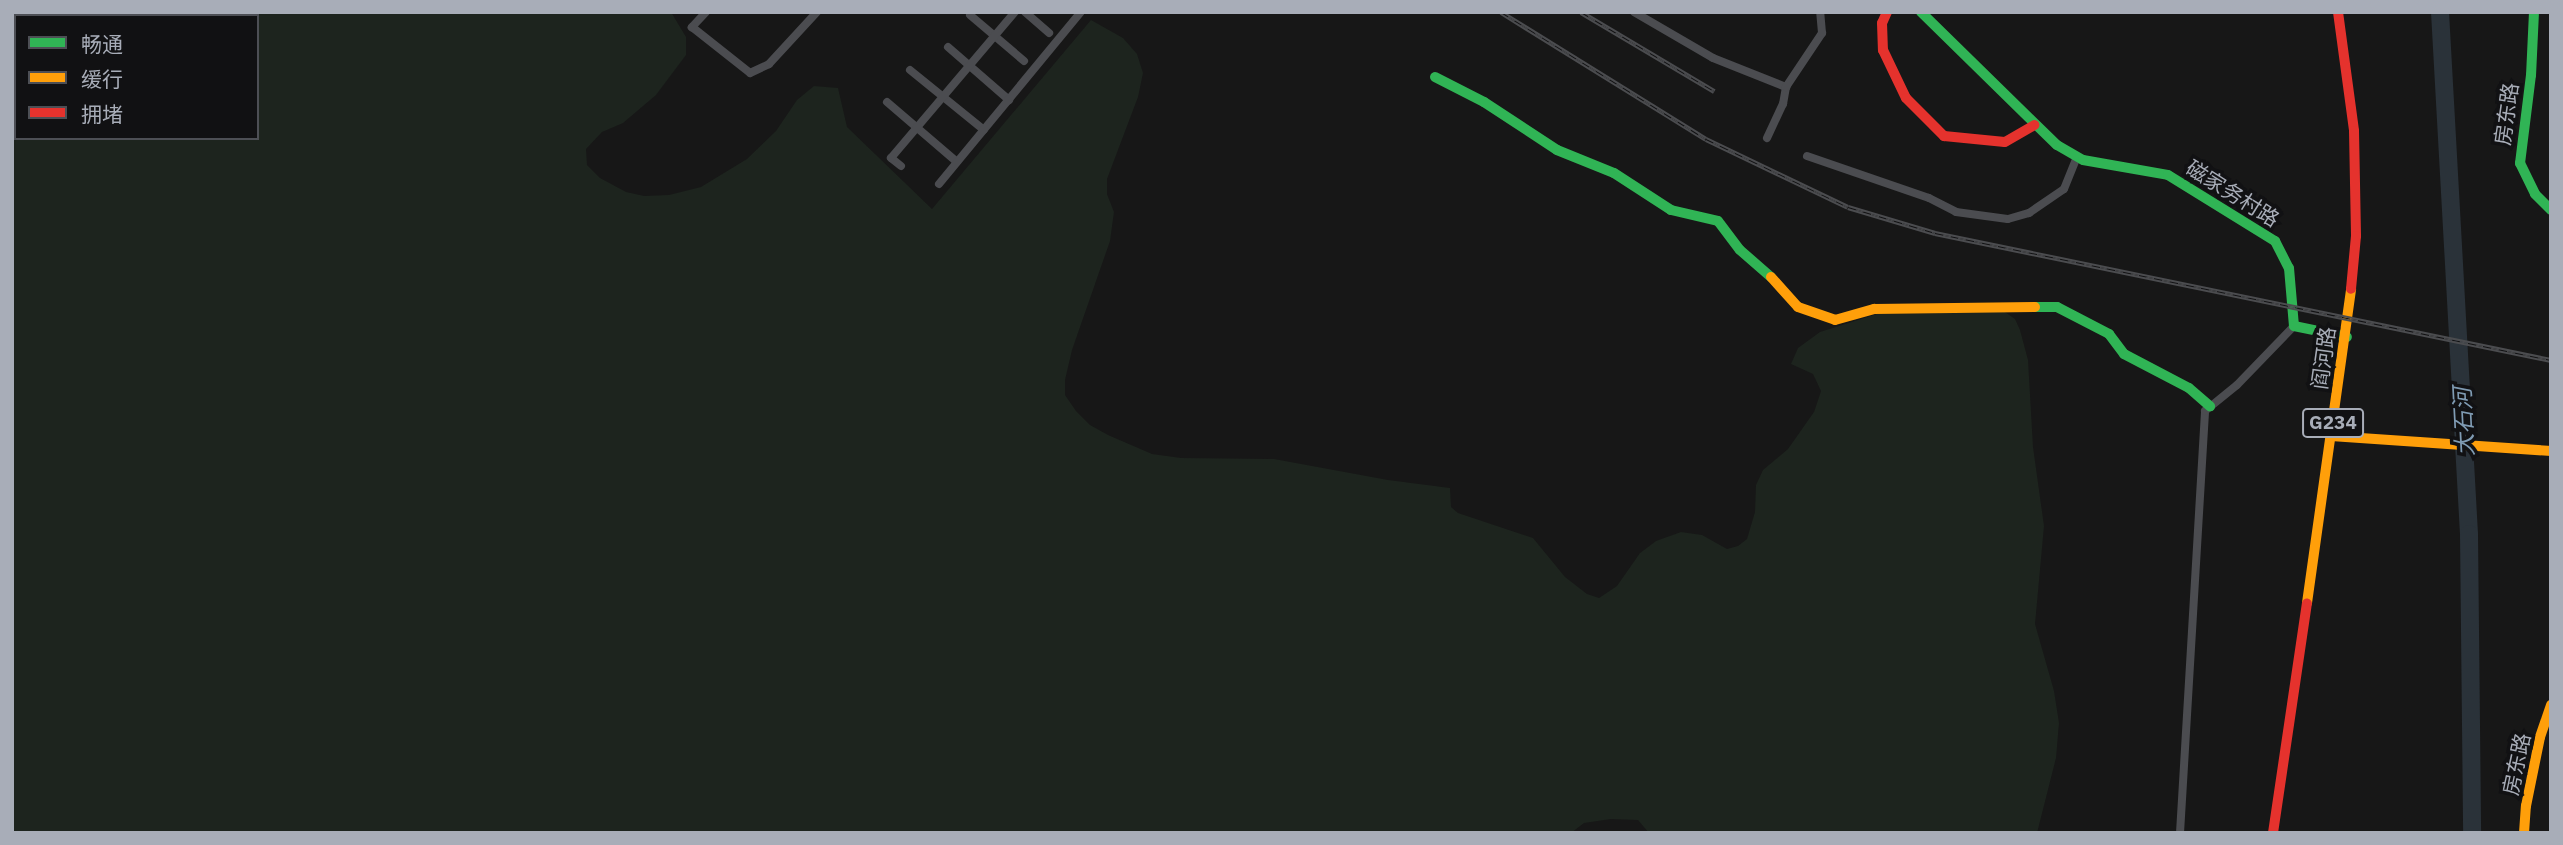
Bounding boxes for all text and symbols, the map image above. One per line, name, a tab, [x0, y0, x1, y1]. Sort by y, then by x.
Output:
legend	[14, 14, 259, 140]
text: 畅通	[81, 30, 123, 58]
text: 缓行	[81, 65, 123, 93]
street label: 房东路	[2489, 81, 2523, 147]
text: 拥堵	[81, 100, 123, 128]
street label: 磁家务村路	[2182, 154, 2284, 232]
street label: 阎河路	[2306, 325, 2340, 391]
water label: 大石河	[2447, 387, 2479, 457]
road number: G234	[2302, 408, 2364, 438]
street label: 房东路	[2497, 731, 2535, 797]

